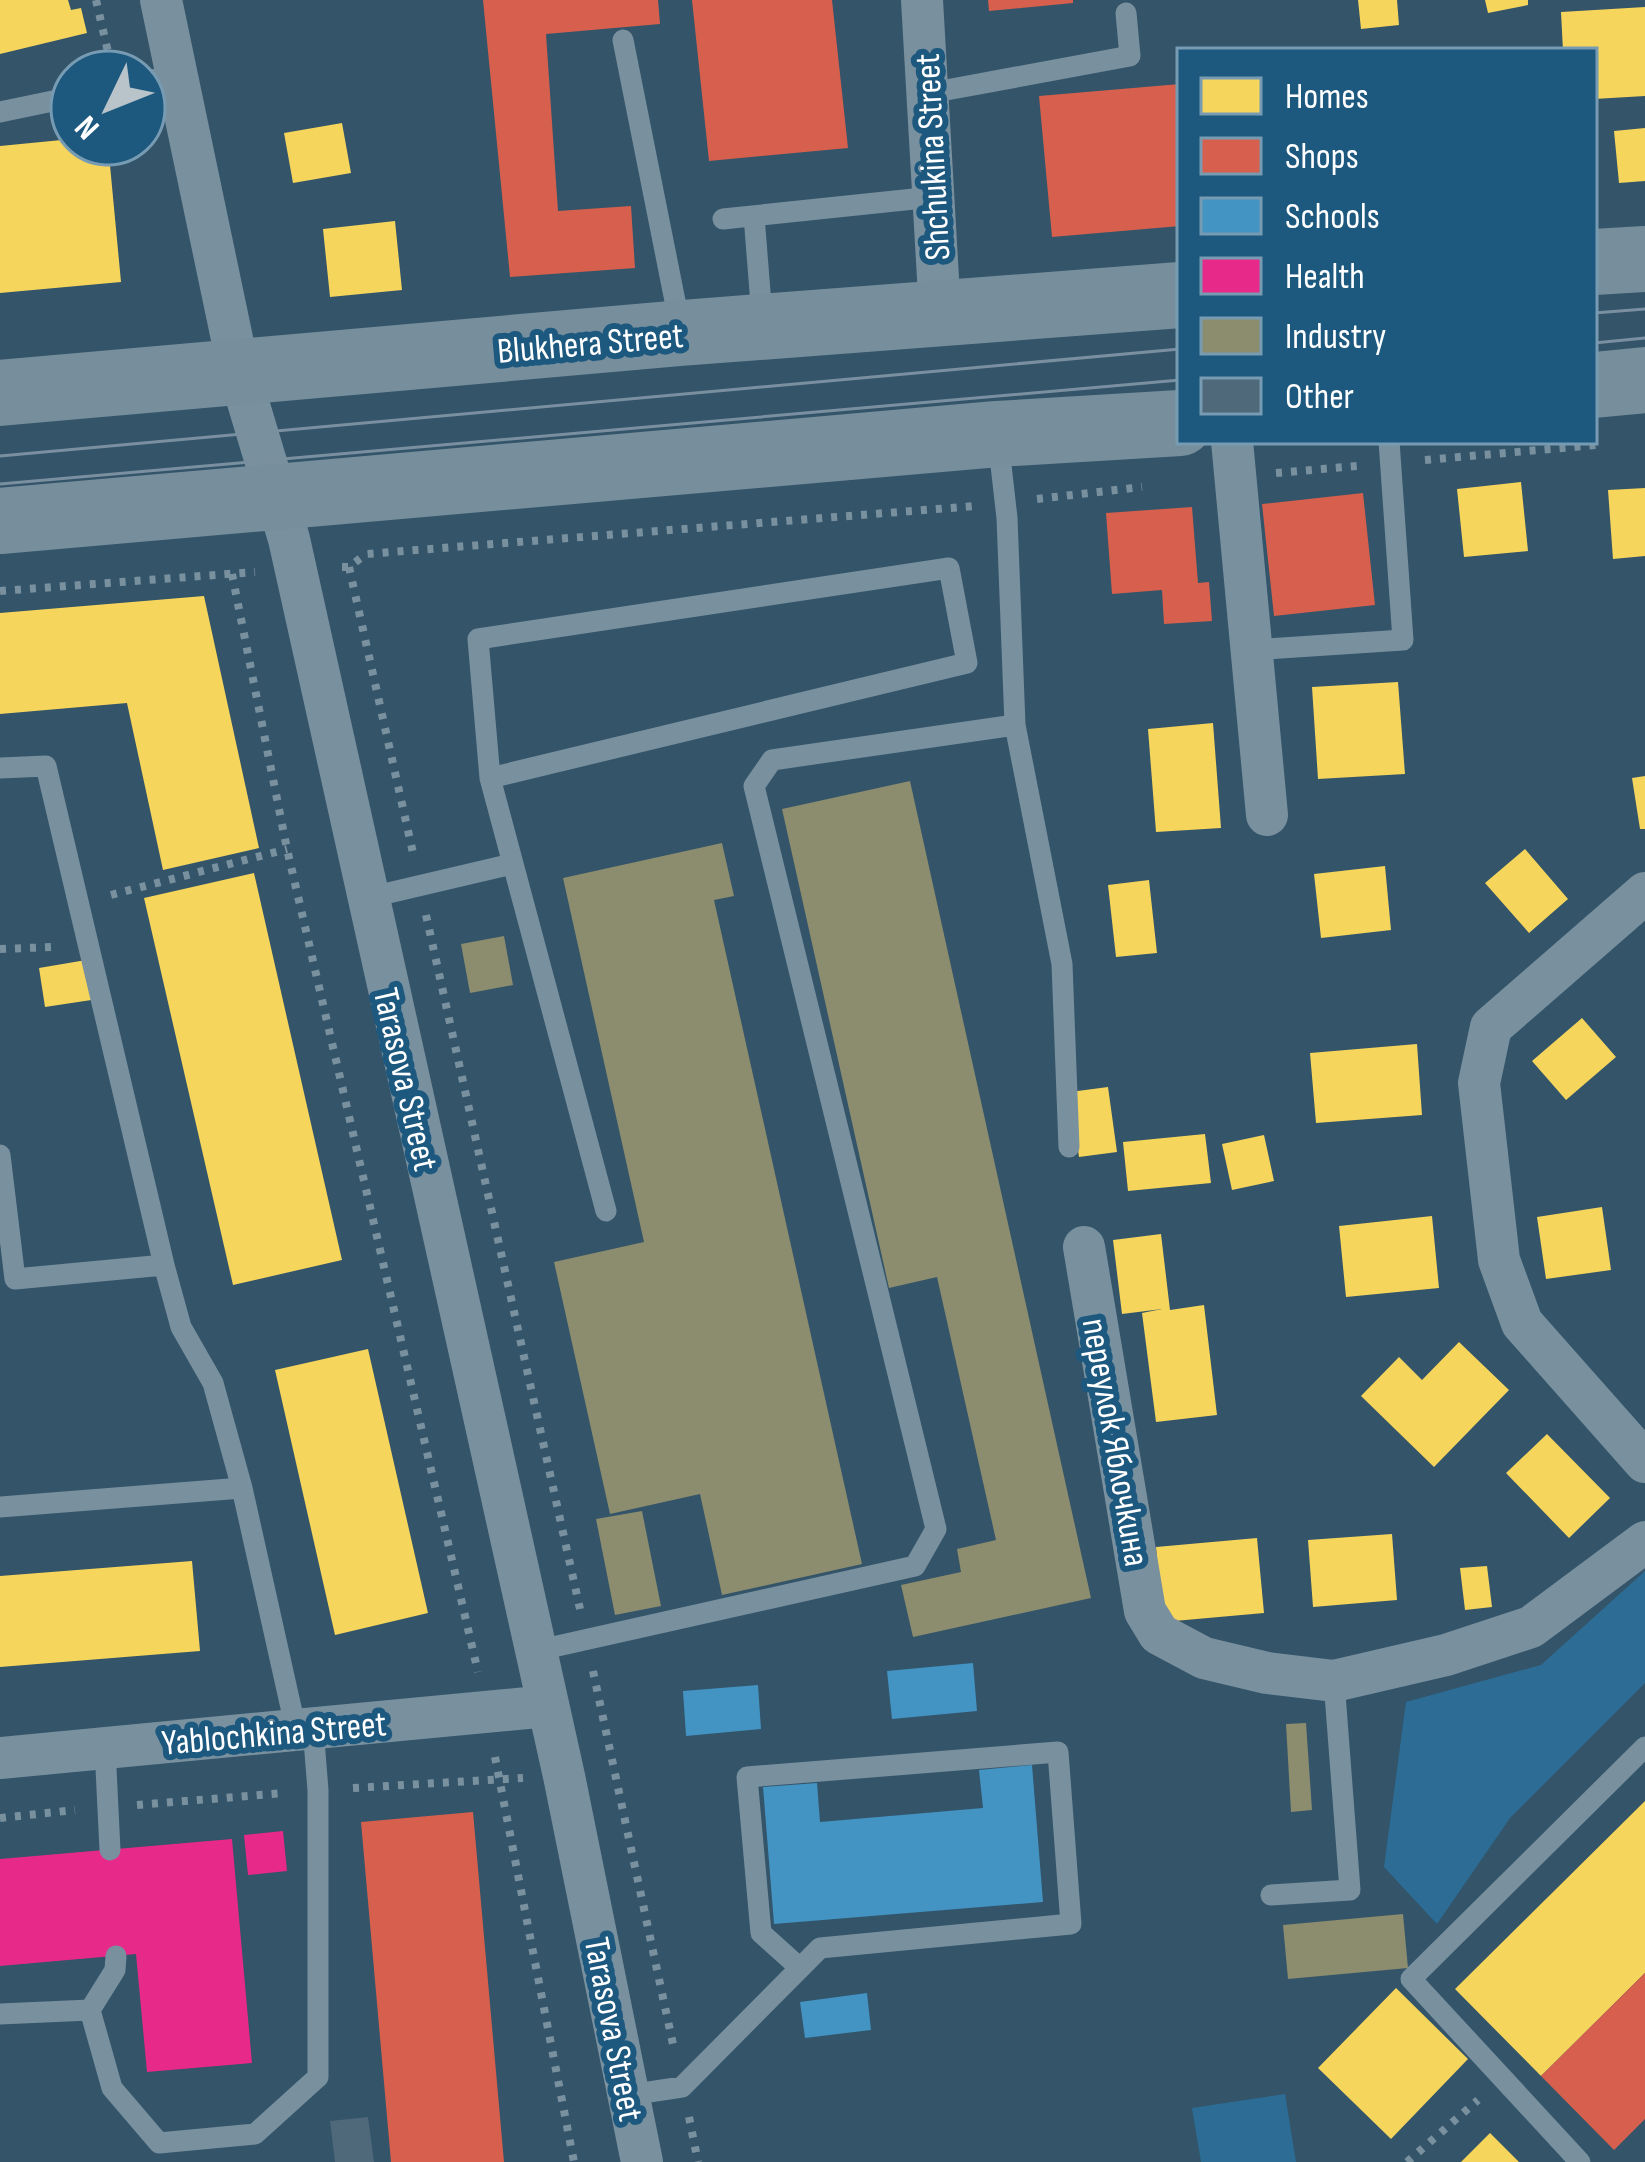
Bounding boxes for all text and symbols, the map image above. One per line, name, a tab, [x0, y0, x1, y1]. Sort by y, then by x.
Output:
north arrow	[48, 48, 168, 168]
legend	[1177, 48, 1597, 444]
street label: Shchukina Street	[907, 52, 960, 261]
text: Homes	[1285, 76, 1369, 119]
text: N	[67, 107, 108, 147]
text: Shops	[1285, 136, 1359, 179]
text: Schools	[1285, 196, 1380, 239]
text: Health	[1285, 256, 1365, 299]
street label: Blukhera Street	[495, 315, 685, 374]
text: Industry	[1285, 316, 1386, 359]
text: Other	[1285, 376, 1354, 419]
street label: Tarasova Street	[363, 984, 446, 1175]
street label: переулок Яблочкина	[1072, 1315, 1157, 1570]
street label: Yablochkina Street	[160, 1703, 388, 1766]
street label: Tarasova Street	[574, 1934, 651, 2125]

